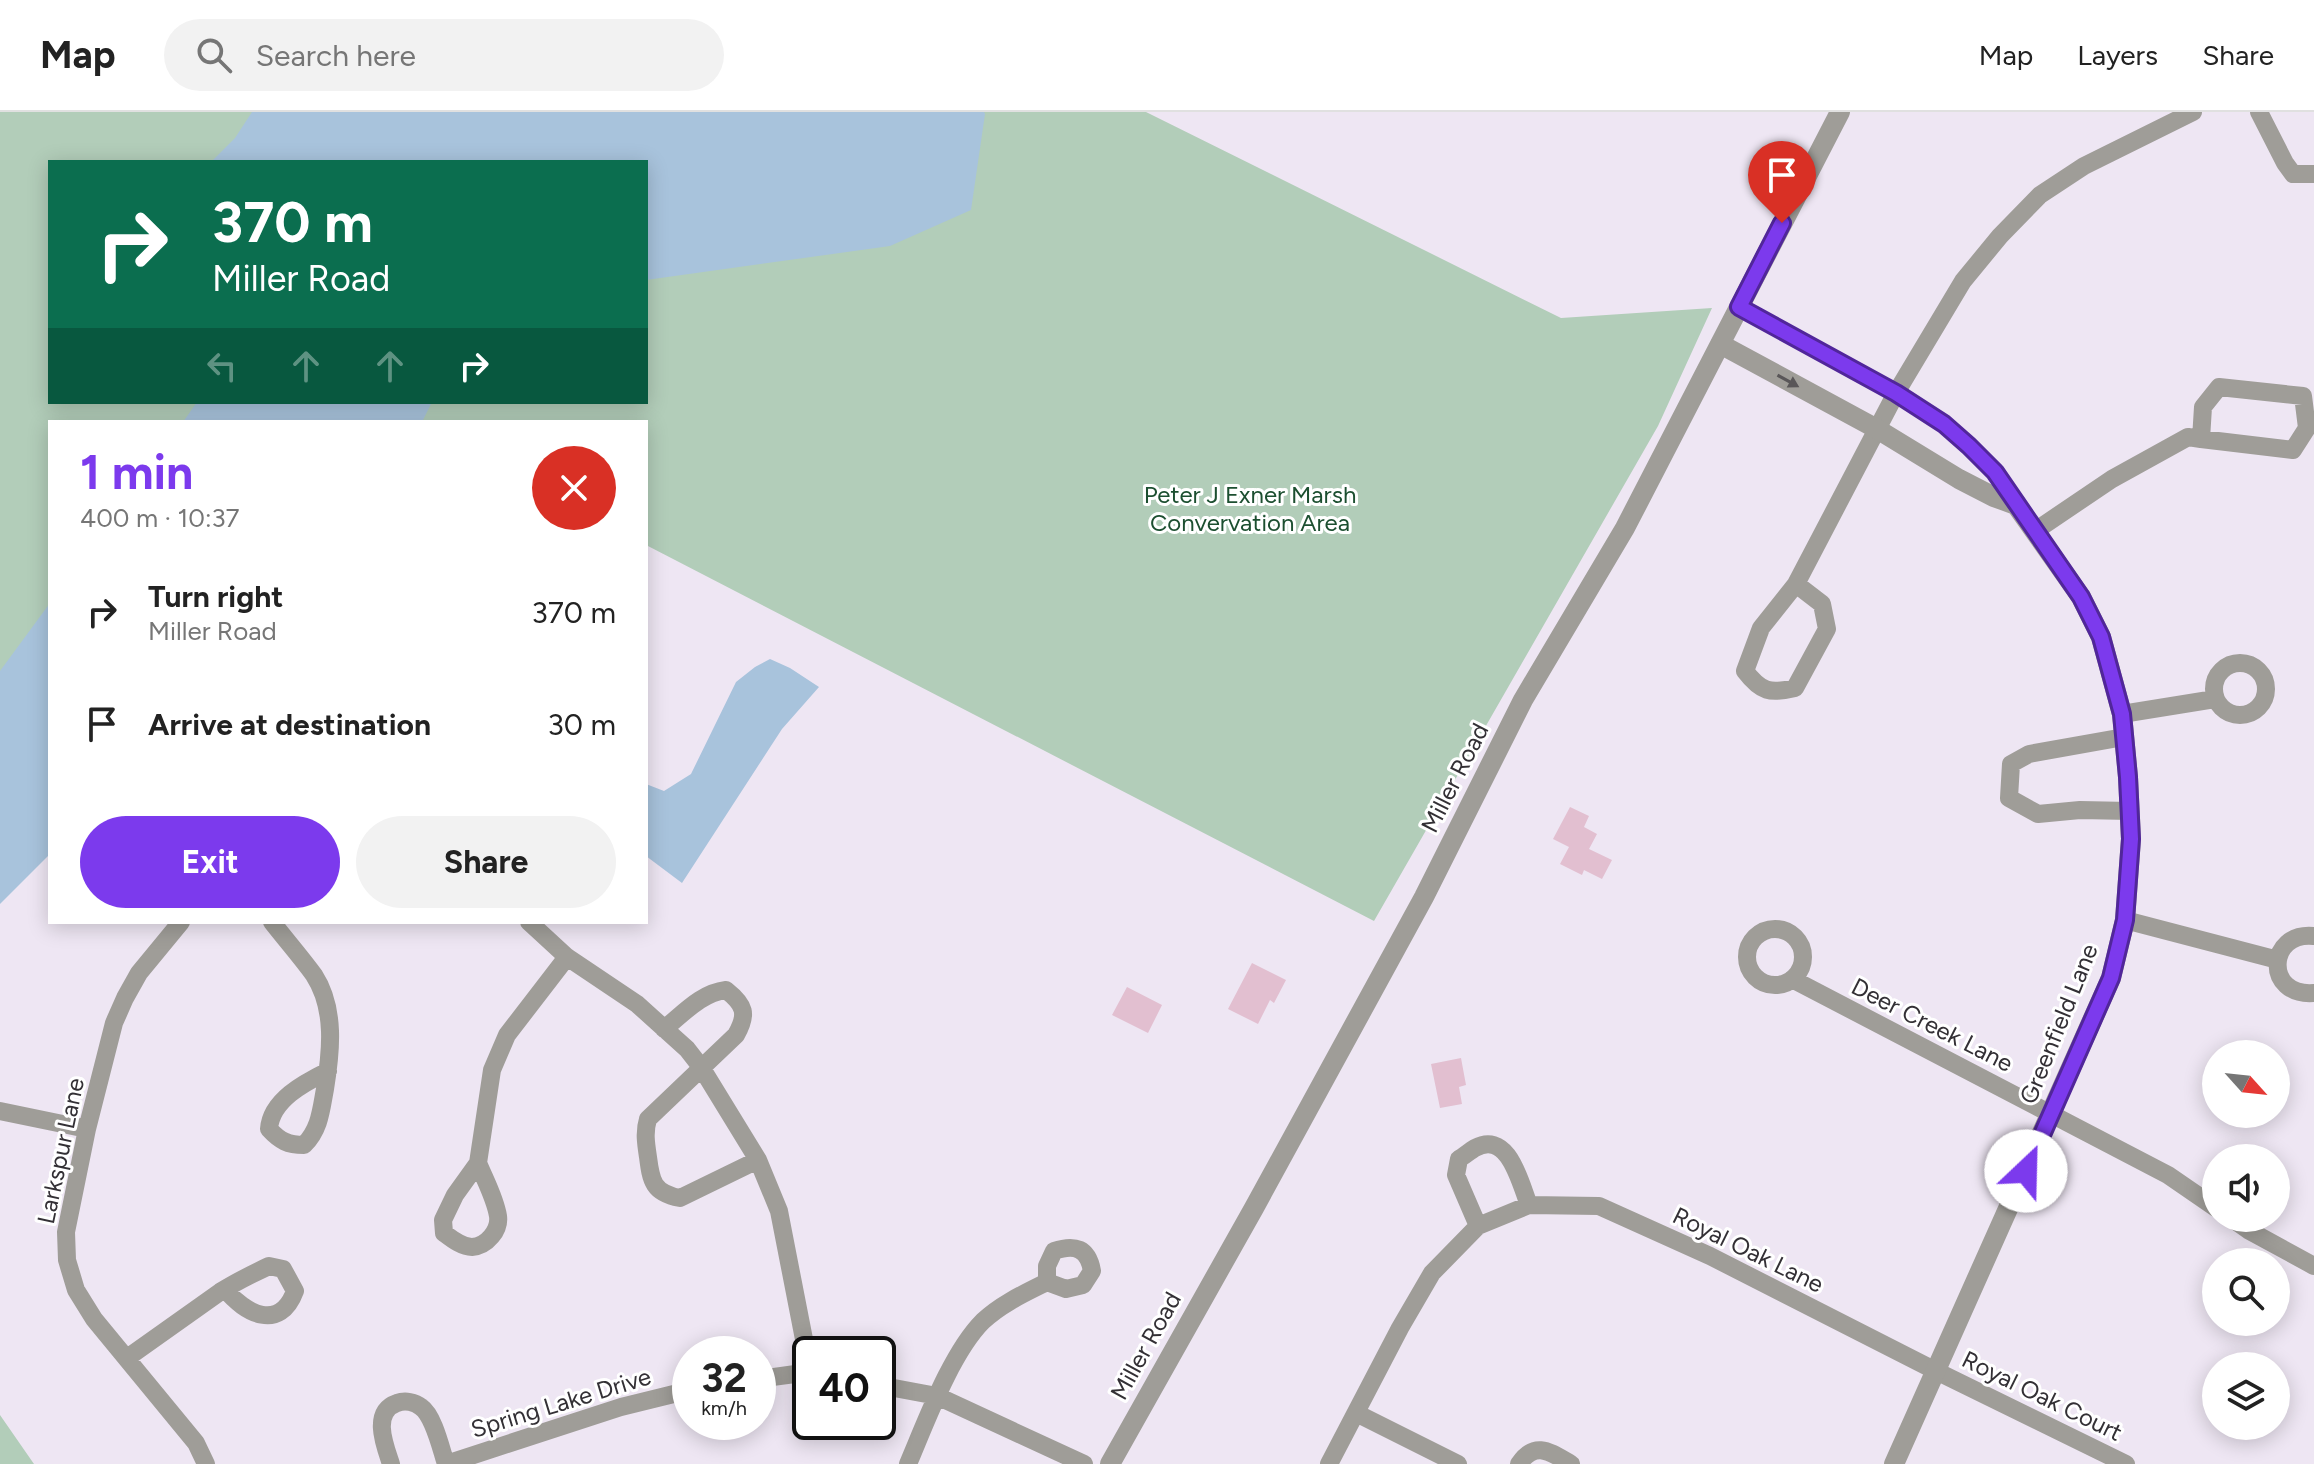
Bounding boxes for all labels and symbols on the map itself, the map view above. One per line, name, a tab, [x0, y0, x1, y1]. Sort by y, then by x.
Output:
pin	[1748, 141, 1816, 223]
one-way arrow	[1777, 374, 1799, 388]
park label: Peter J Exner Marsh Convervation Area	[1144, 480, 1356, 537]
street label: Miller Road	[1415, 718, 1494, 837]
street label: Greenfield Lane	[2013, 940, 2104, 1108]
street label: Deer Creek Lane	[1847, 971, 2018, 1078]
north arrow	[2202, 1040, 2290, 1128]
street label: Larkspur Lane	[31, 1075, 90, 1227]
position arrow	[1984, 1129, 2068, 1213]
street label: Royal Oak Lane	[1668, 1201, 1828, 1299]
street label: Miller Road	[1104, 1287, 1187, 1405]
speed limit sign: 40	[792, 1336, 896, 1440]
street label: Royal Oak Court	[1957, 1344, 2127, 1447]
street label: Spring Lake Drive	[467, 1361, 654, 1444]

